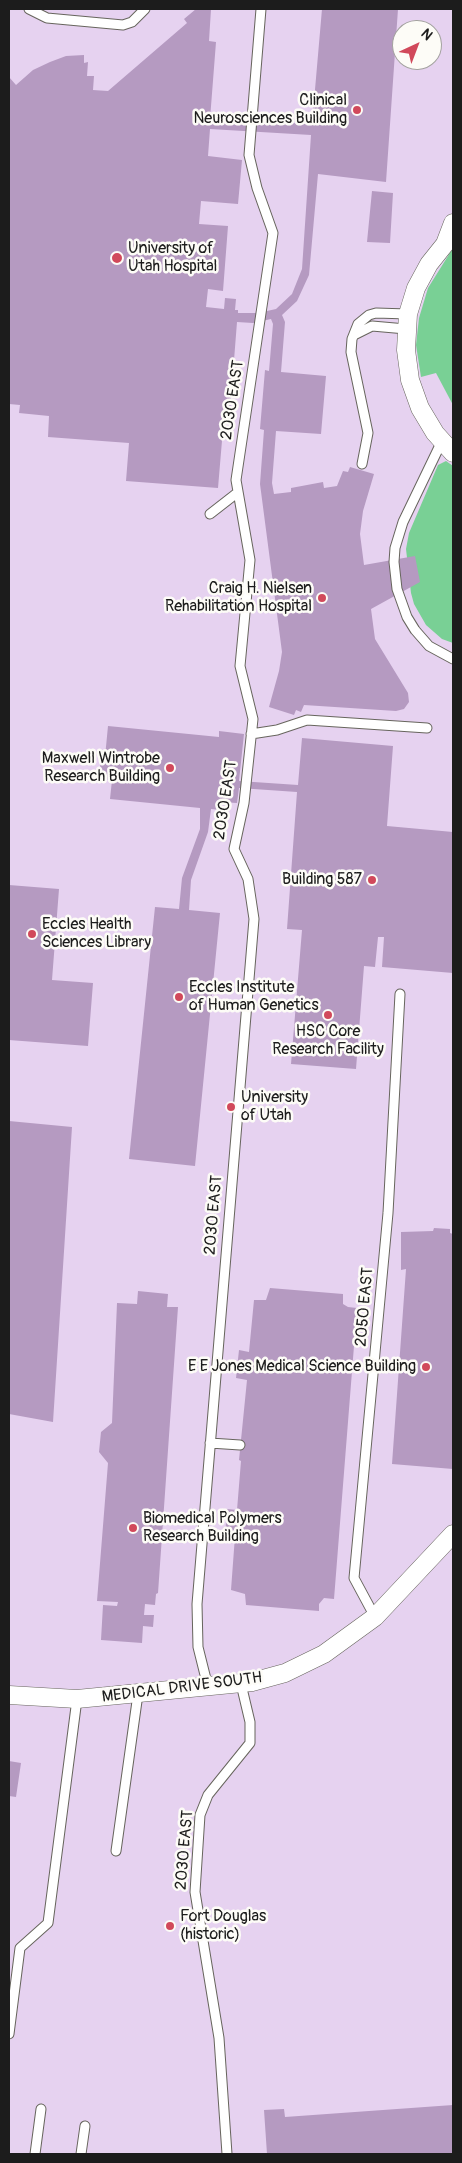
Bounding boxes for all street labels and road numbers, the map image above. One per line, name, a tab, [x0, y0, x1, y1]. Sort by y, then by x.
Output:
street label: 2030 EAST	[217, 359, 249, 441]
street label: 2030 EAST	[210, 759, 242, 841]
street label: 2030 EAST	[201, 1174, 227, 1256]
street label: 2050 EAST	[352, 1266, 378, 1348]
street label: MEDICAL DRIVE SOUTH	[101, 1669, 263, 1707]
street label: 2030 EAST	[172, 1809, 198, 1891]

